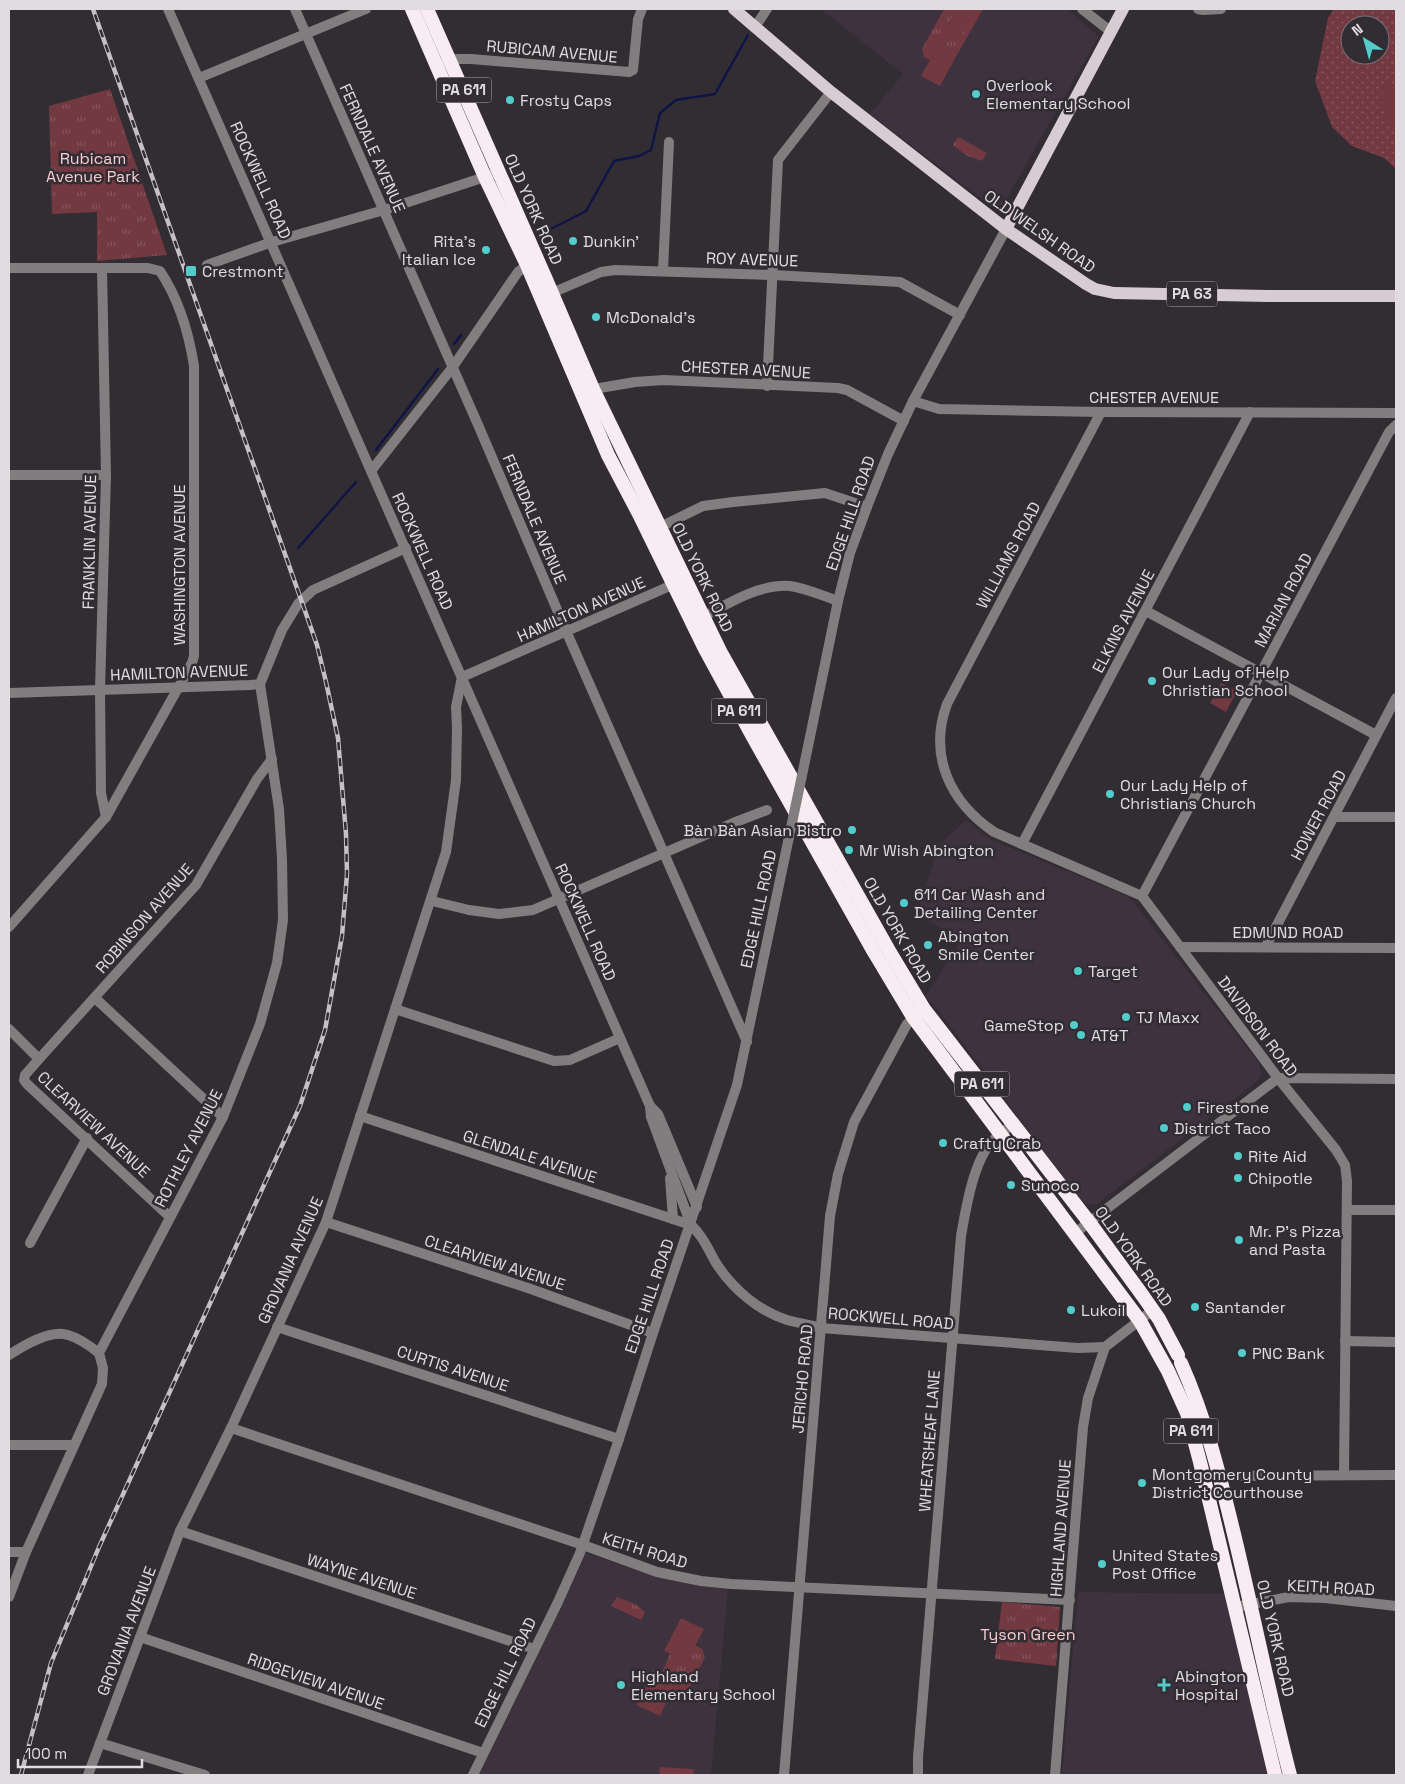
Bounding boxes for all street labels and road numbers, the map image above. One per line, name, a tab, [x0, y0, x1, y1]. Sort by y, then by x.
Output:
street label: RUBICAM AVENUE	[485, 35, 618, 68]
road number: PA 611	[436, 78, 492, 102]
street label: FERNDALE AVENUE	[335, 80, 410, 216]
street label: ROCKWELL ROAD	[225, 118, 296, 242]
street label: OLD YORK ROAD	[500, 150, 567, 268]
street label: OLD WELSH ROAD	[980, 185, 1100, 278]
street label: ROY AVENUE	[706, 247, 798, 272]
road number: PA 63	[1167, 282, 1217, 306]
street label: CHESTER AVENUE	[681, 356, 811, 383]
street label: CHESTER AVENUE	[1089, 387, 1219, 408]
street label: FERNDALE AVENUE	[498, 451, 571, 587]
street label: EDGE HILL ROAD	[821, 453, 880, 573]
street label: FRANKLIN AVENUE	[78, 474, 101, 610]
street label: WASHINGTON AVENUE	[169, 484, 190, 646]
street label: ROCKWELL ROAD	[387, 489, 458, 613]
street label: WILLIAMS ROAD	[971, 498, 1046, 612]
street label: OLD YORK ROAD	[667, 519, 738, 635]
street label: MARIAN ROAD	[1250, 549, 1317, 651]
street label: ELKINS AVENUE	[1087, 566, 1160, 677]
street label: HAMILTON AVENUE	[514, 572, 649, 647]
street label: HAMILTON AVENUE	[110, 660, 248, 685]
road number: PA 611	[712, 698, 766, 724]
street label: HOWER ROAD	[1286, 766, 1351, 864]
street label: EDGE HILL ROAD	[736, 848, 781, 970]
street label: ROBINSON AVENUE	[91, 859, 198, 978]
street label: ROCKWELL ROAD	[550, 860, 621, 984]
street label: OLD YORK ROAD	[859, 873, 936, 987]
street label: EDMUND ROAD	[1233, 922, 1343, 943]
street label: DAVIDSON ROAD	[1213, 972, 1302, 1081]
street label: CLEARVIEW AVENUE	[33, 1067, 155, 1182]
road number: PA 611	[954, 1072, 1010, 1096]
street label: ROTHLEY AVENUE	[150, 1086, 227, 1211]
street label: GLENDALE AVENUE	[460, 1125, 599, 1188]
street label: GROVANIA AVENUE	[253, 1193, 328, 1327]
street label: OLD YORK ROAD	[1090, 1202, 1177, 1311]
street label: CLEARVIEW AVENUE	[422, 1230, 568, 1295]
street label: EDGE HILL ROAD	[620, 1236, 679, 1356]
street label: ROCKWELL ROAD	[827, 1303, 955, 1334]
street label: JERICHO ROAD	[787, 1324, 818, 1434]
street label: CURTIS AVENUE	[394, 1341, 511, 1396]
street label: WHEATSHEAF LANE	[914, 1369, 945, 1513]
road number: PA 611	[1164, 1418, 1218, 1444]
street label: HIGHLAND AVENUE	[1045, 1459, 1076, 1598]
street label: KEITH ROAD	[600, 1528, 690, 1573]
street label: WAYNE AVENUE	[304, 1549, 419, 1604]
street label: GROVANIA AVENUE	[92, 1563, 161, 1699]
street label: KEITH ROAD	[1286, 1575, 1375, 1600]
street label: OLD YORK ROAD	[1252, 1578, 1299, 1699]
street label: EDGE HILL ROAD	[470, 1614, 541, 1731]
street label: RIDGEVIEW AVENUE	[245, 1648, 387, 1715]

